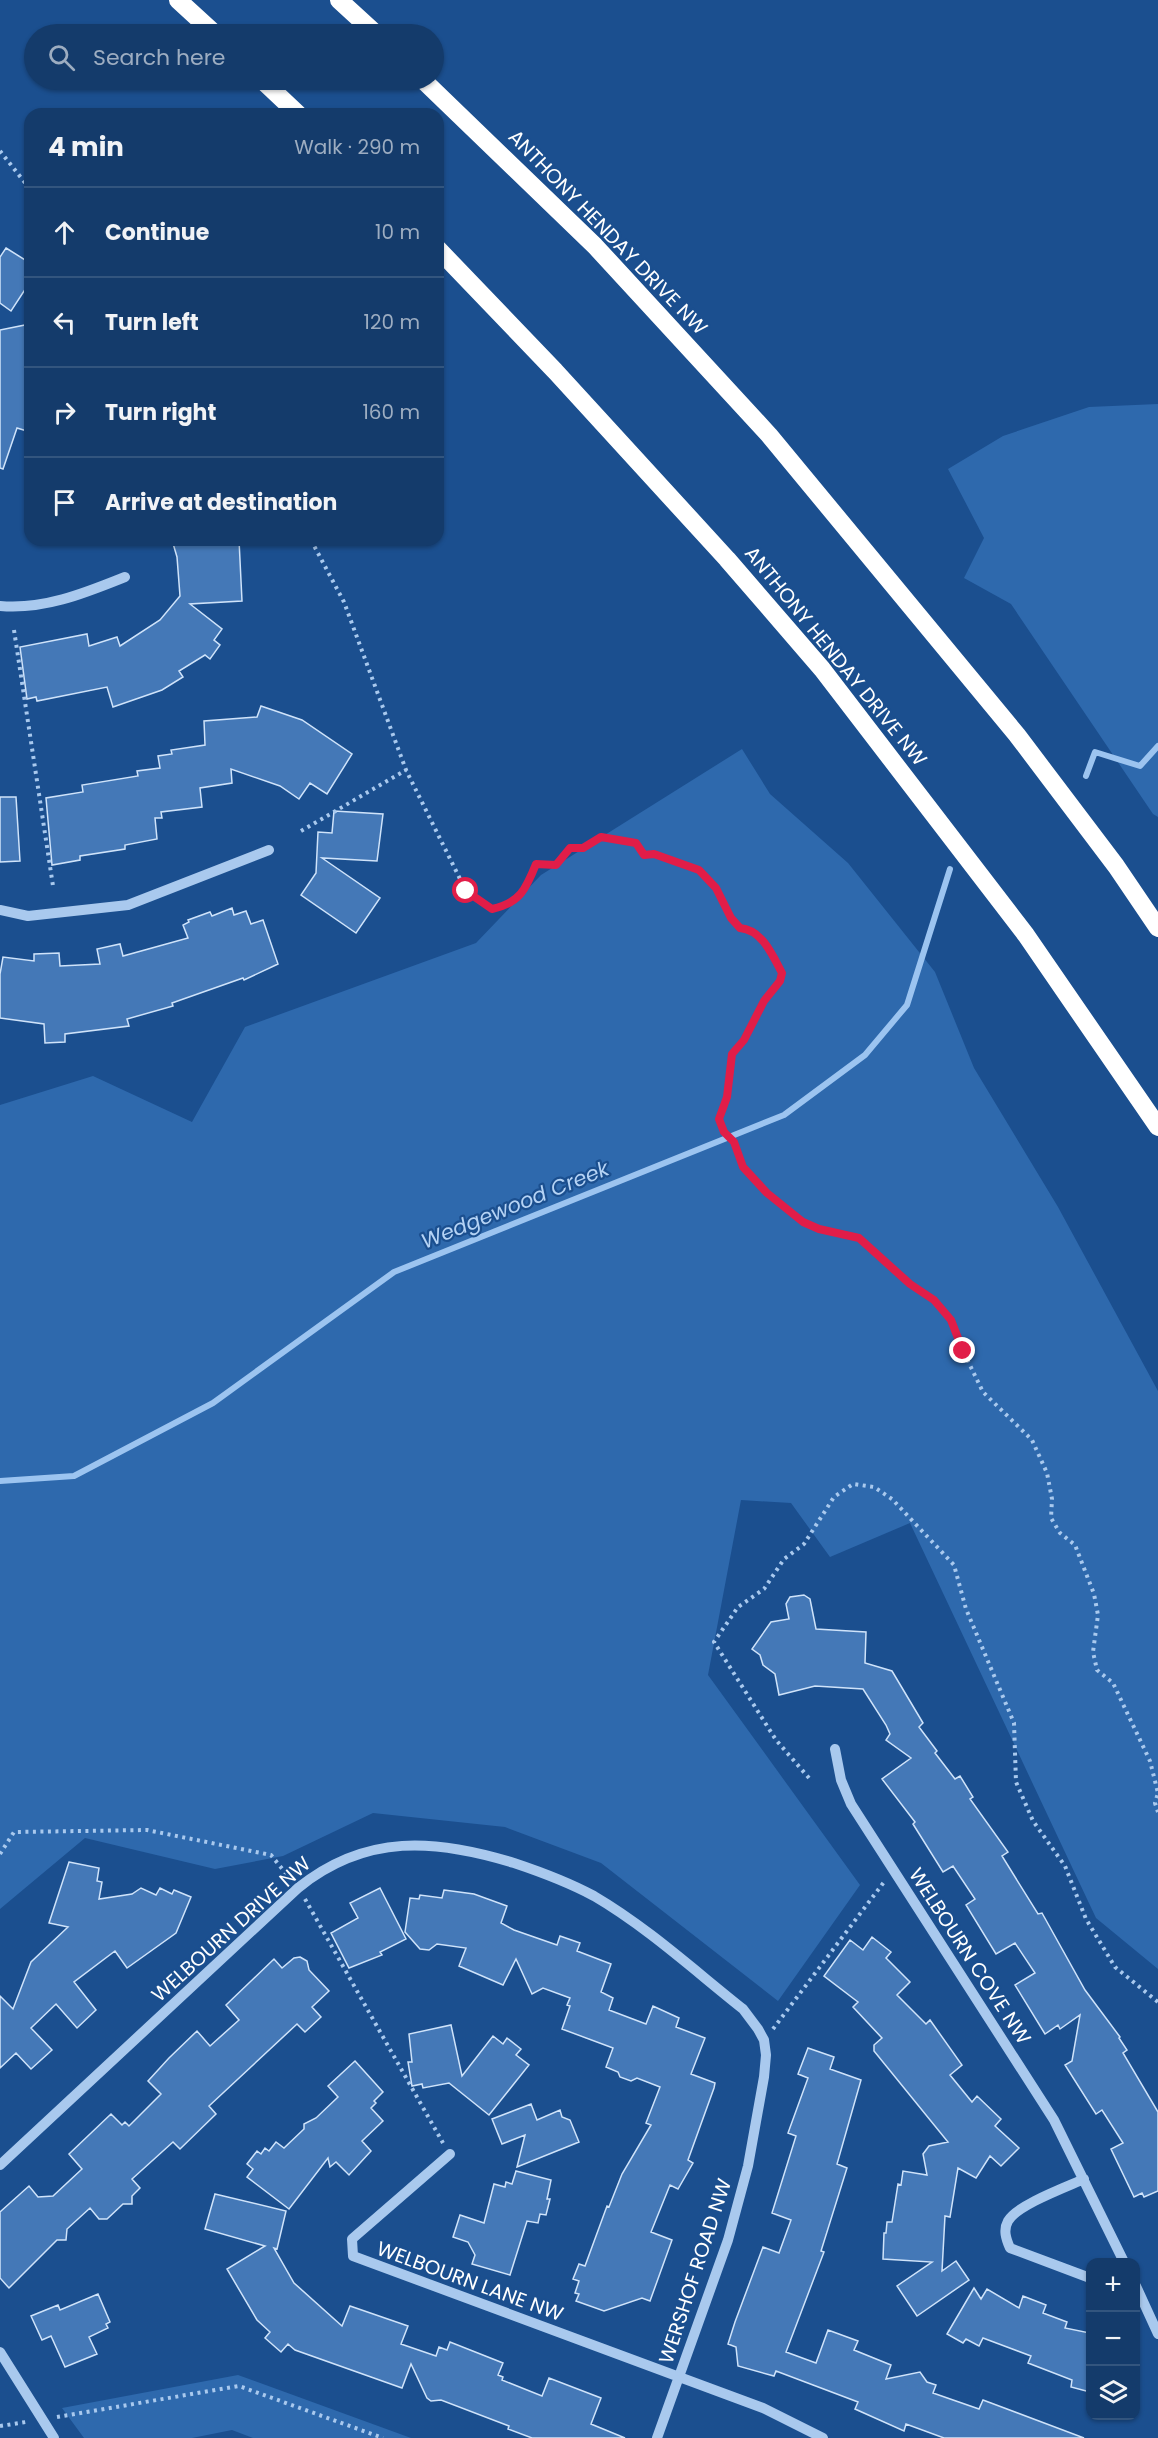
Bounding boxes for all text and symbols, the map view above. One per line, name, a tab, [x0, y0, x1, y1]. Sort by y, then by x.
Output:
search box	[24, 24, 444, 90]
icon: search	[45, 41, 78, 74]
text: Search here	[93, 42, 226, 73]
street label: ANTHONY HENDAY DRIVE NW	[502, 123, 714, 341]
text: 4 min	[48, 129, 124, 165]
text: Walk · 290 m	[294, 133, 420, 161]
icon: ahead	[48, 216, 81, 249]
text: Continue	[105, 217, 209, 248]
text: 10 m	[375, 218, 420, 246]
icon: left	[48, 306, 81, 339]
text: Turn left	[105, 307, 199, 338]
text: 120 m	[364, 308, 420, 336]
icon: right	[48, 396, 81, 429]
text: Turn right	[105, 397, 216, 428]
text: 160 m	[362, 398, 420, 426]
icon: arrive	[48, 486, 81, 519]
text: Arrive at destination	[105, 487, 337, 518]
street label: ANTHONY HENDAY DRIVE NW	[738, 540, 934, 772]
route start	[452, 877, 478, 903]
water label: Wedgewood Creek	[416, 1153, 614, 1256]
route end	[949, 1337, 975, 1363]
street label: WELBOURN DRIVE NW	[145, 1850, 317, 2008]
street label: WELBOURN COVE NW	[902, 1862, 1038, 2050]
street label: WERSHOF ROAD NW	[652, 2174, 738, 2367]
street label: WELBOURN LANE NW	[373, 2234, 568, 2328]
map controls	[1086, 2258, 1140, 2420]
button: +	[1086, 2258, 1140, 2312]
button: −	[1086, 2312, 1140, 2366]
button: layers	[1086, 2366, 1140, 2420]

